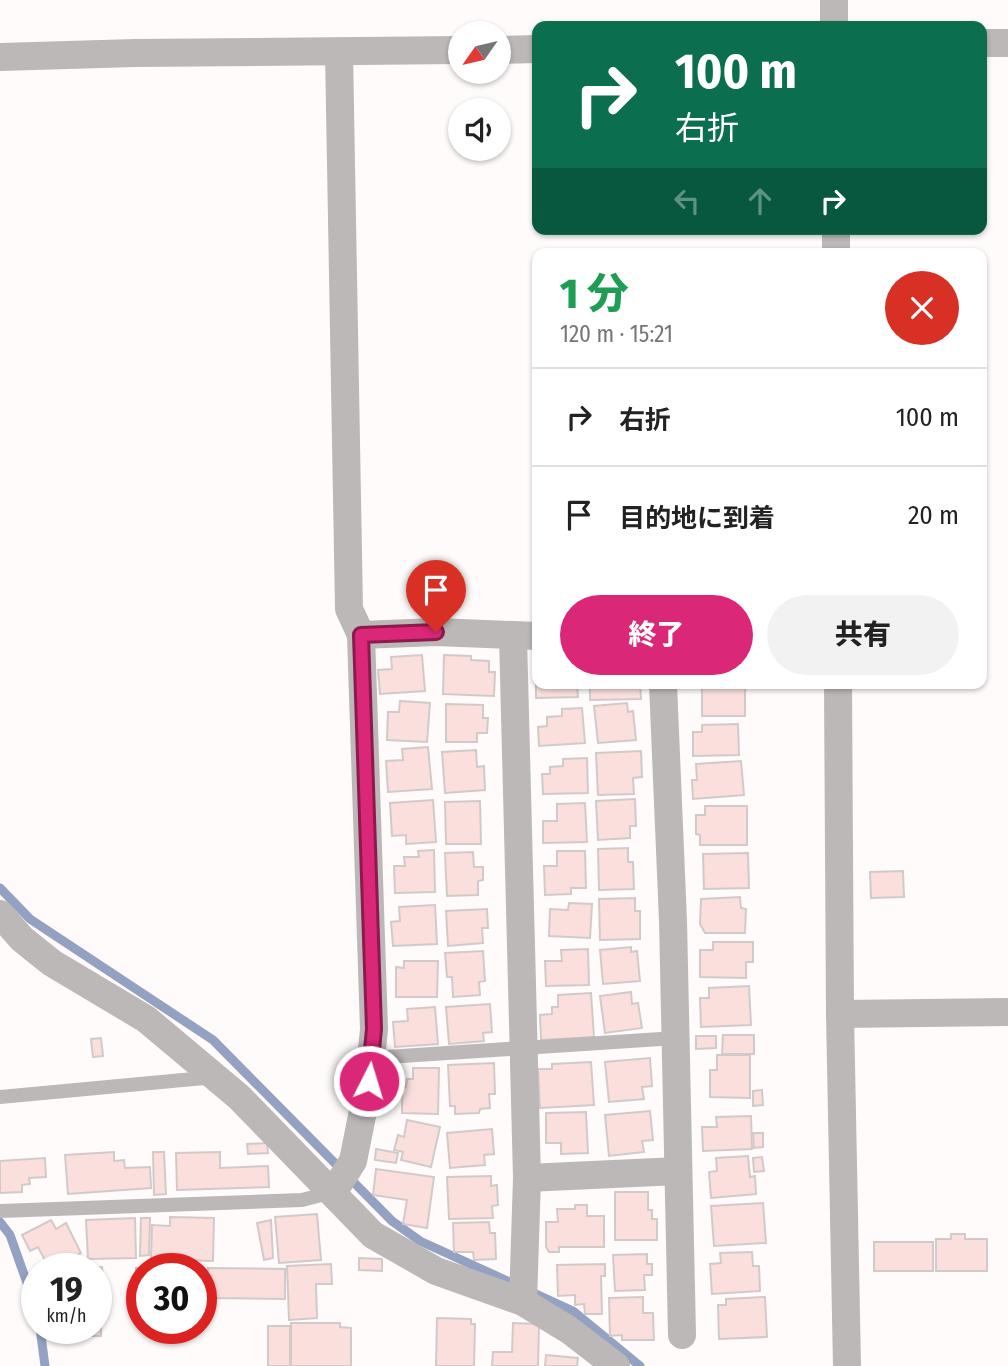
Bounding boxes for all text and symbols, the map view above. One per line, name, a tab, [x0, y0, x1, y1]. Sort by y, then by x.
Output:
north arrow	[448, 21, 511, 84]
map controls	[448, 21, 511, 161]
text: 100 m	[675, 42, 797, 101]
icon: right	[560, 49, 651, 140]
button: sound	[448, 98, 511, 161]
text: 右折	[675, 109, 739, 147]
icon: left	[668, 182, 706, 220]
icon: ahead	[741, 182, 779, 220]
icon: right	[814, 182, 852, 220]
text: 1 分	[560, 269, 629, 319]
button: close	[885, 271, 959, 345]
text: 120 m · 15:21	[560, 320, 673, 348]
icon: right	[560, 398, 598, 436]
text: 100 m	[896, 402, 959, 433]
text: 右折	[619, 405, 671, 436]
icon: arrive	[560, 496, 598, 534]
text: 20 m	[908, 500, 959, 531]
text: 目的地に到着	[619, 503, 775, 534]
pin	[406, 560, 466, 632]
icon: arrive	[417, 571, 455, 609]
button: 終了	[560, 595, 753, 675]
button: 共有	[767, 595, 959, 675]
position arrow	[332, 1044, 406, 1118]
speed limit sign: 30	[126, 1253, 217, 1344]
text: 19	[50, 1268, 83, 1310]
text: km/h	[46, 1305, 87, 1327]

